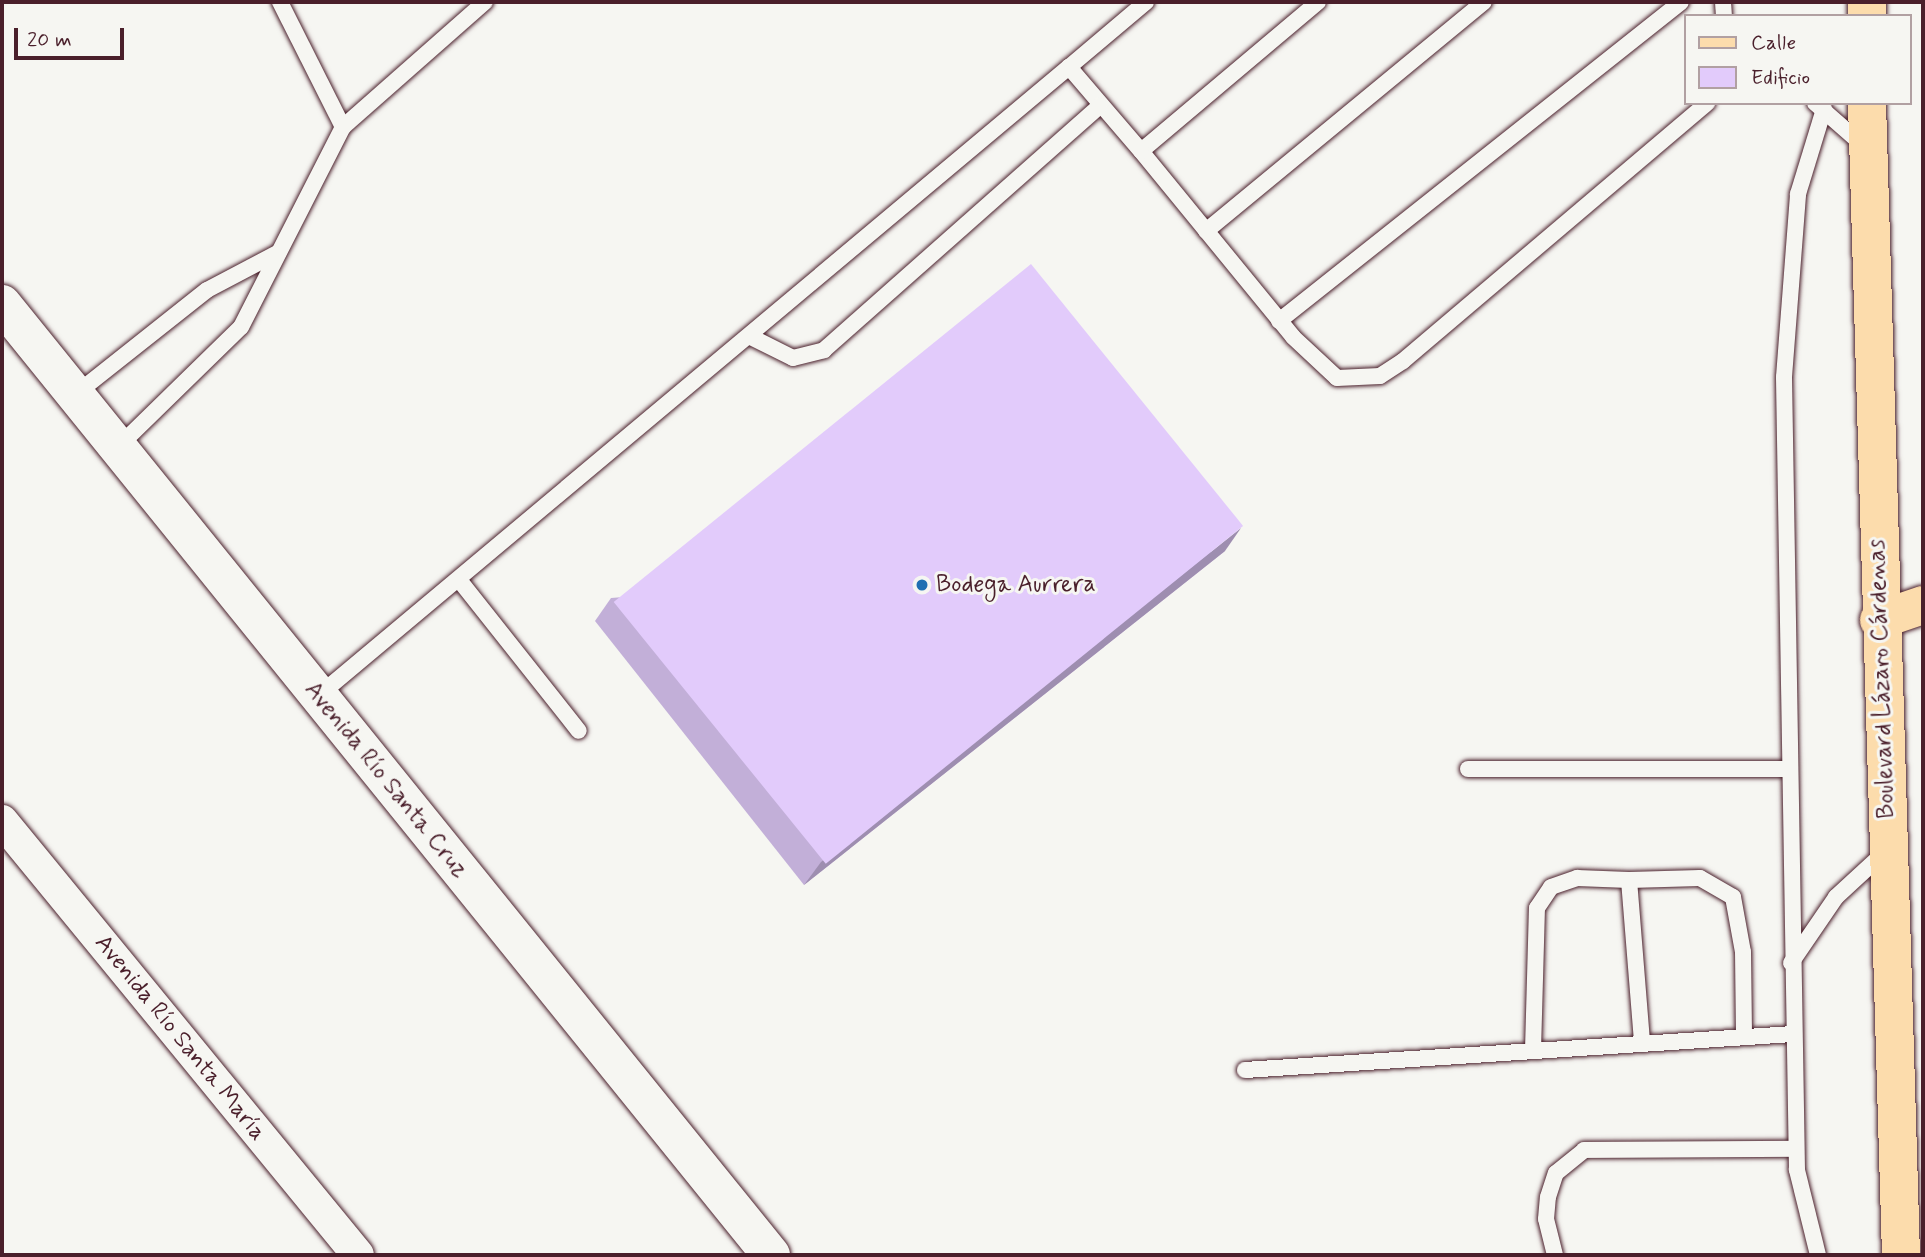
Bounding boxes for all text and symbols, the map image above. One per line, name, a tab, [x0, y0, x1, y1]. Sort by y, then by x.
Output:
scale bar	[18, 14, 128, 58]
legend	[1684, 14, 1911, 105]
text: 20 m	[27, 26, 72, 54]
text: Calle	[1751, 29, 1796, 57]
text: Edificio	[1751, 64, 1810, 92]
street label: Boulevard Lázaro Cárdenas	[1863, 538, 1901, 820]
place label: Bodega Aurrera	[936, 571, 1096, 599]
marker: Bodega Aurrera	[914, 577, 930, 593]
street label: Avenida Río Santa Cruz	[299, 677, 473, 883]
street label: Avenida Río Santa María	[89, 930, 271, 1146]

